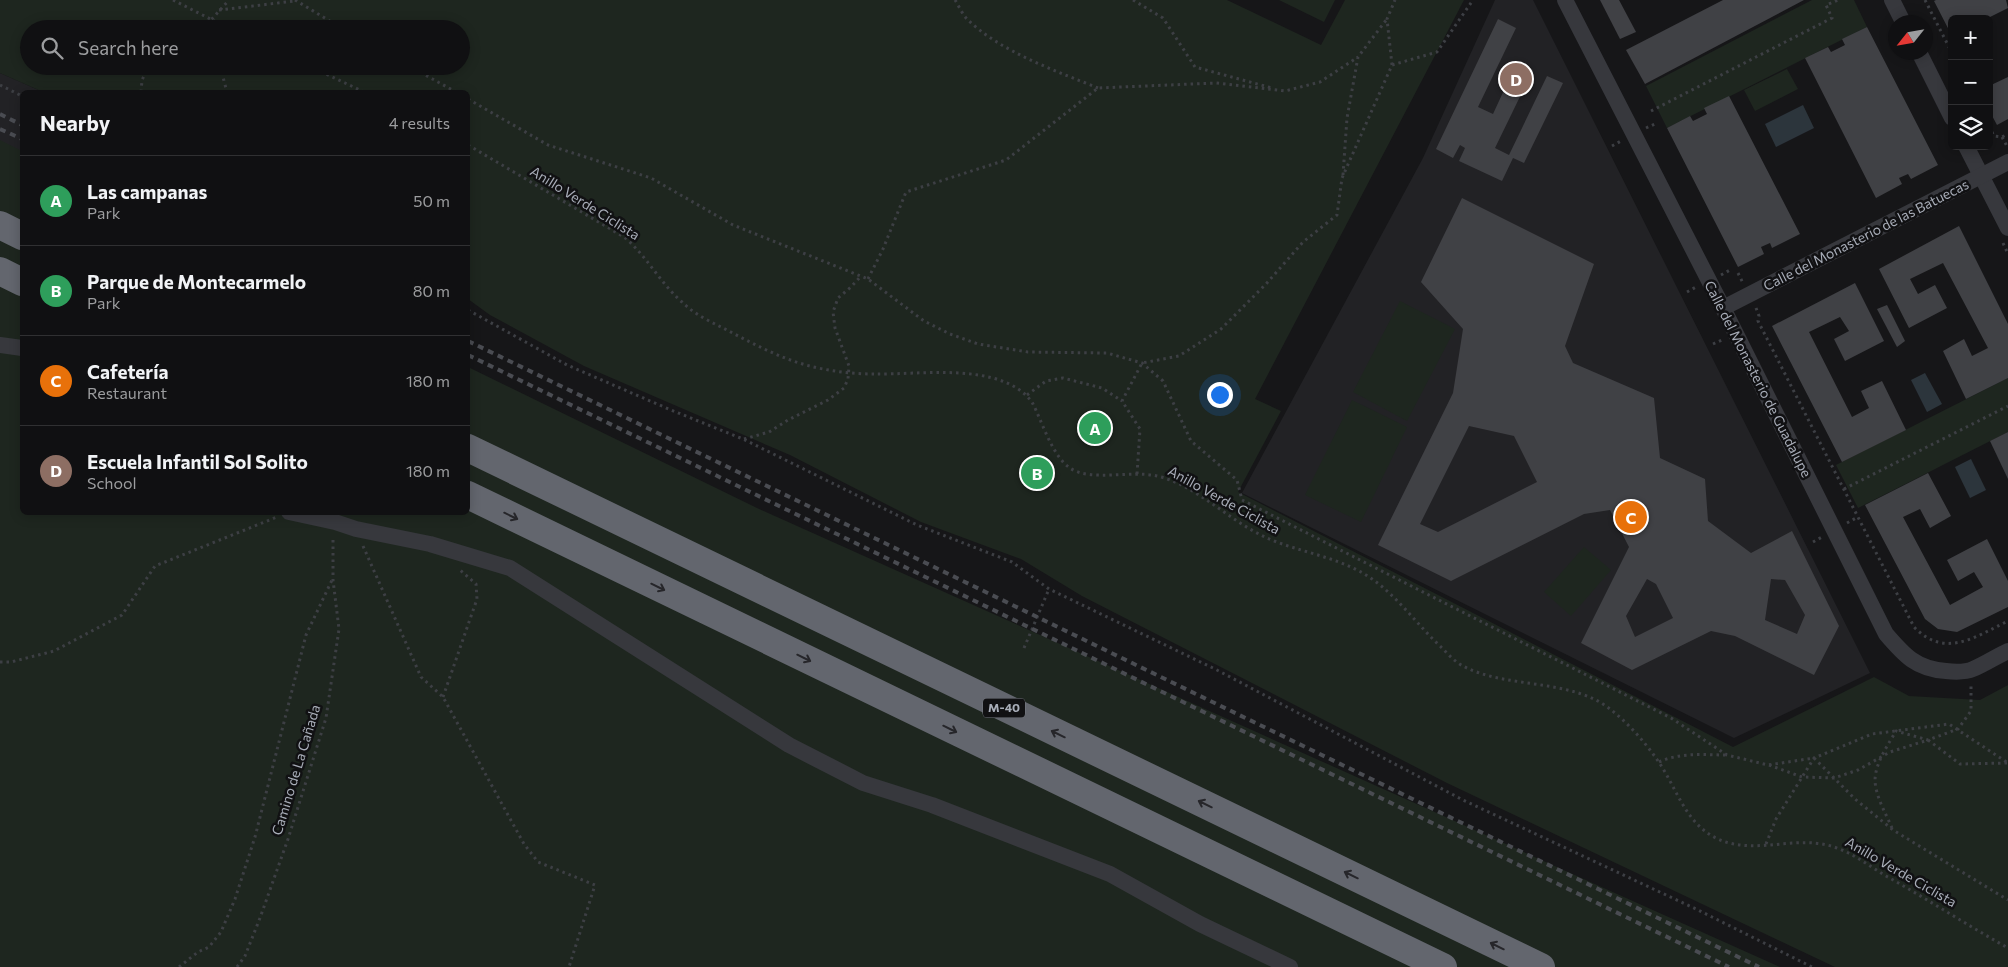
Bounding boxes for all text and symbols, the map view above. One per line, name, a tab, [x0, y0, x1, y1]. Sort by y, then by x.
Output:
north arrow	[1888, 15, 1933, 60]
map controls	[1948, 15, 1993, 150]
button: +	[1948, 15, 1993, 60]
search box	[20, 20, 470, 75]
icon: search	[38, 34, 66, 62]
text: Search here	[78, 36, 178, 59]
pin: D	[1500, 60, 1532, 98]
button: −	[1948, 60, 1993, 105]
button: layers	[1948, 105, 1993, 150]
text: Nearby	[40, 110, 110, 135]
text: 4 results	[389, 113, 450, 132]
street label: Anillo Verde Ciclista	[527, 162, 643, 243]
street label: Calle del Monasterio de las Batuecas	[1760, 175, 1971, 294]
text: Las campanas	[87, 180, 207, 203]
text: A	[50, 191, 62, 210]
text: 50 m	[413, 191, 450, 210]
text: Park	[87, 203, 120, 222]
text: Parque de Montecarmelo	[87, 270, 306, 293]
street label: Calle del Monasterio de Guadalupe	[1701, 278, 1816, 480]
text: B	[51, 281, 61, 300]
text: 80 m	[413, 281, 450, 300]
text: Park	[87, 293, 120, 312]
text: Cafetería	[87, 360, 168, 383]
text: C	[51, 371, 61, 390]
text: 180 m	[406, 371, 450, 390]
your location	[1207, 382, 1233, 408]
text: Restaurant	[87, 383, 167, 402]
pin: A	[1079, 409, 1111, 447]
text: Escuela Infantil Sol Solito	[87, 450, 308, 473]
pin: B	[1021, 454, 1053, 492]
text: D	[50, 461, 62, 480]
text: 180 m	[406, 461, 450, 480]
street label: Anillo Verde Ciclista	[1165, 462, 1283, 537]
text: School	[87, 473, 137, 492]
pin: C	[1615, 498, 1647, 536]
one-way arrow	[504, 511, 519, 521]
one-way arrow	[650, 583, 665, 592]
one-way arrow	[796, 654, 811, 663]
road number: M-40	[983, 698, 1025, 718]
street label: Camino de La Cañada	[268, 703, 323, 837]
one-way arrow	[942, 724, 957, 734]
one-way arrow	[1051, 728, 1066, 738]
one-way arrow	[1198, 799, 1213, 809]
street label: Anillo Verde Ciclista	[1843, 833, 1960, 910]
one-way arrow	[1344, 870, 1359, 879]
one-way arrow	[1490, 941, 1505, 951]

